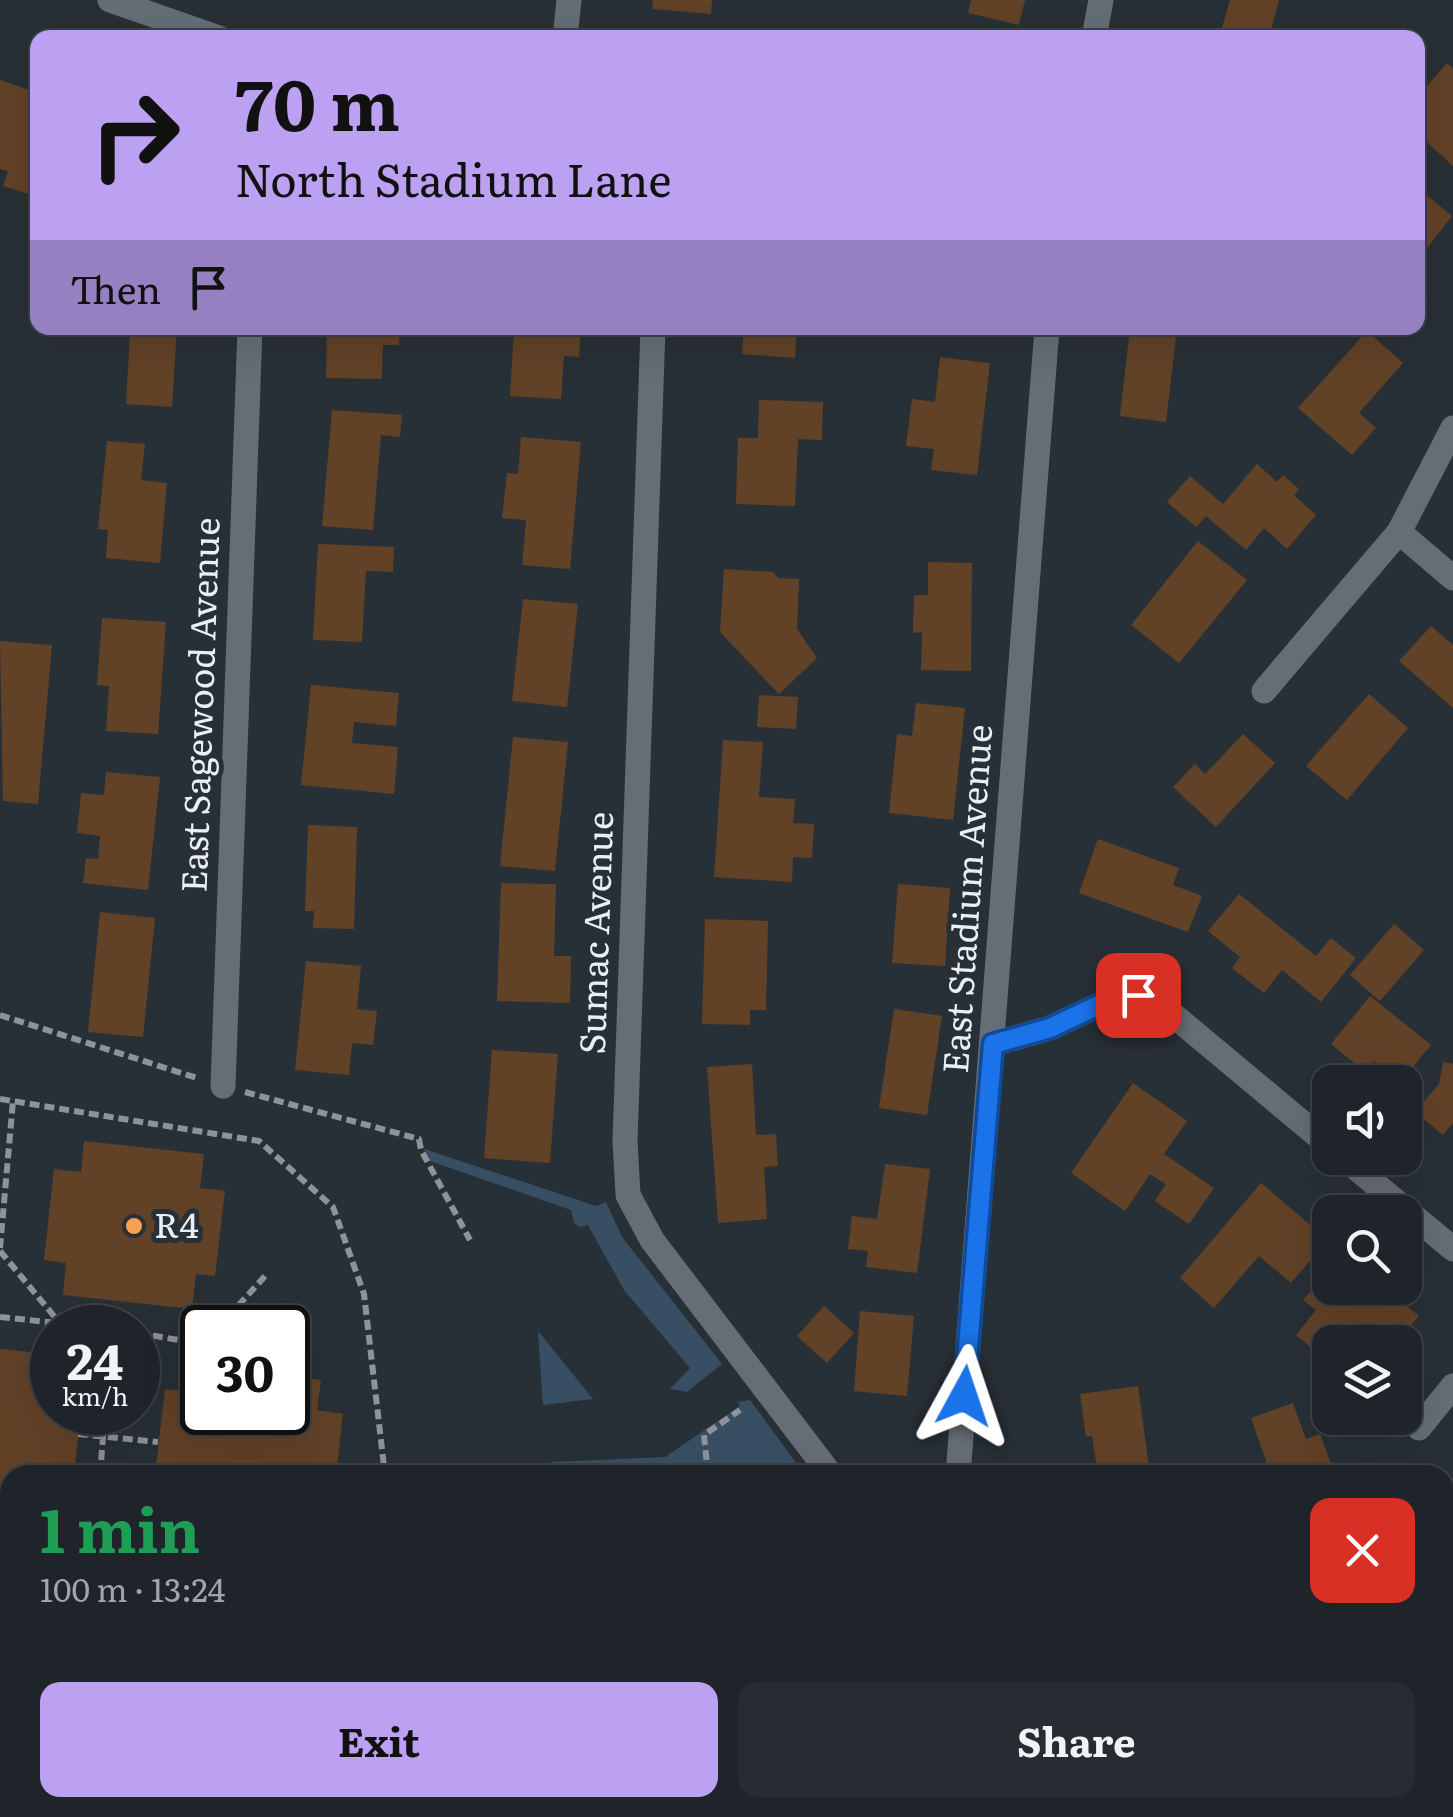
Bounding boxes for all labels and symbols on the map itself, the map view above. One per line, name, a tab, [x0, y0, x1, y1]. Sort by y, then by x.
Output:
street label: East Sagewood Avenue	[165, 516, 231, 893]
street label: East Stadium Avenue	[927, 723, 1003, 1075]
street label: Sumac Avenue	[564, 811, 624, 1055]
pin	[1096, 953, 1181, 1038]
place label: R4	[154, 1197, 199, 1249]
marker: R4	[123, 1215, 145, 1237]
speed limit sign: 30	[180, 1305, 310, 1435]
position arrow	[912, 1344, 1016, 1448]

